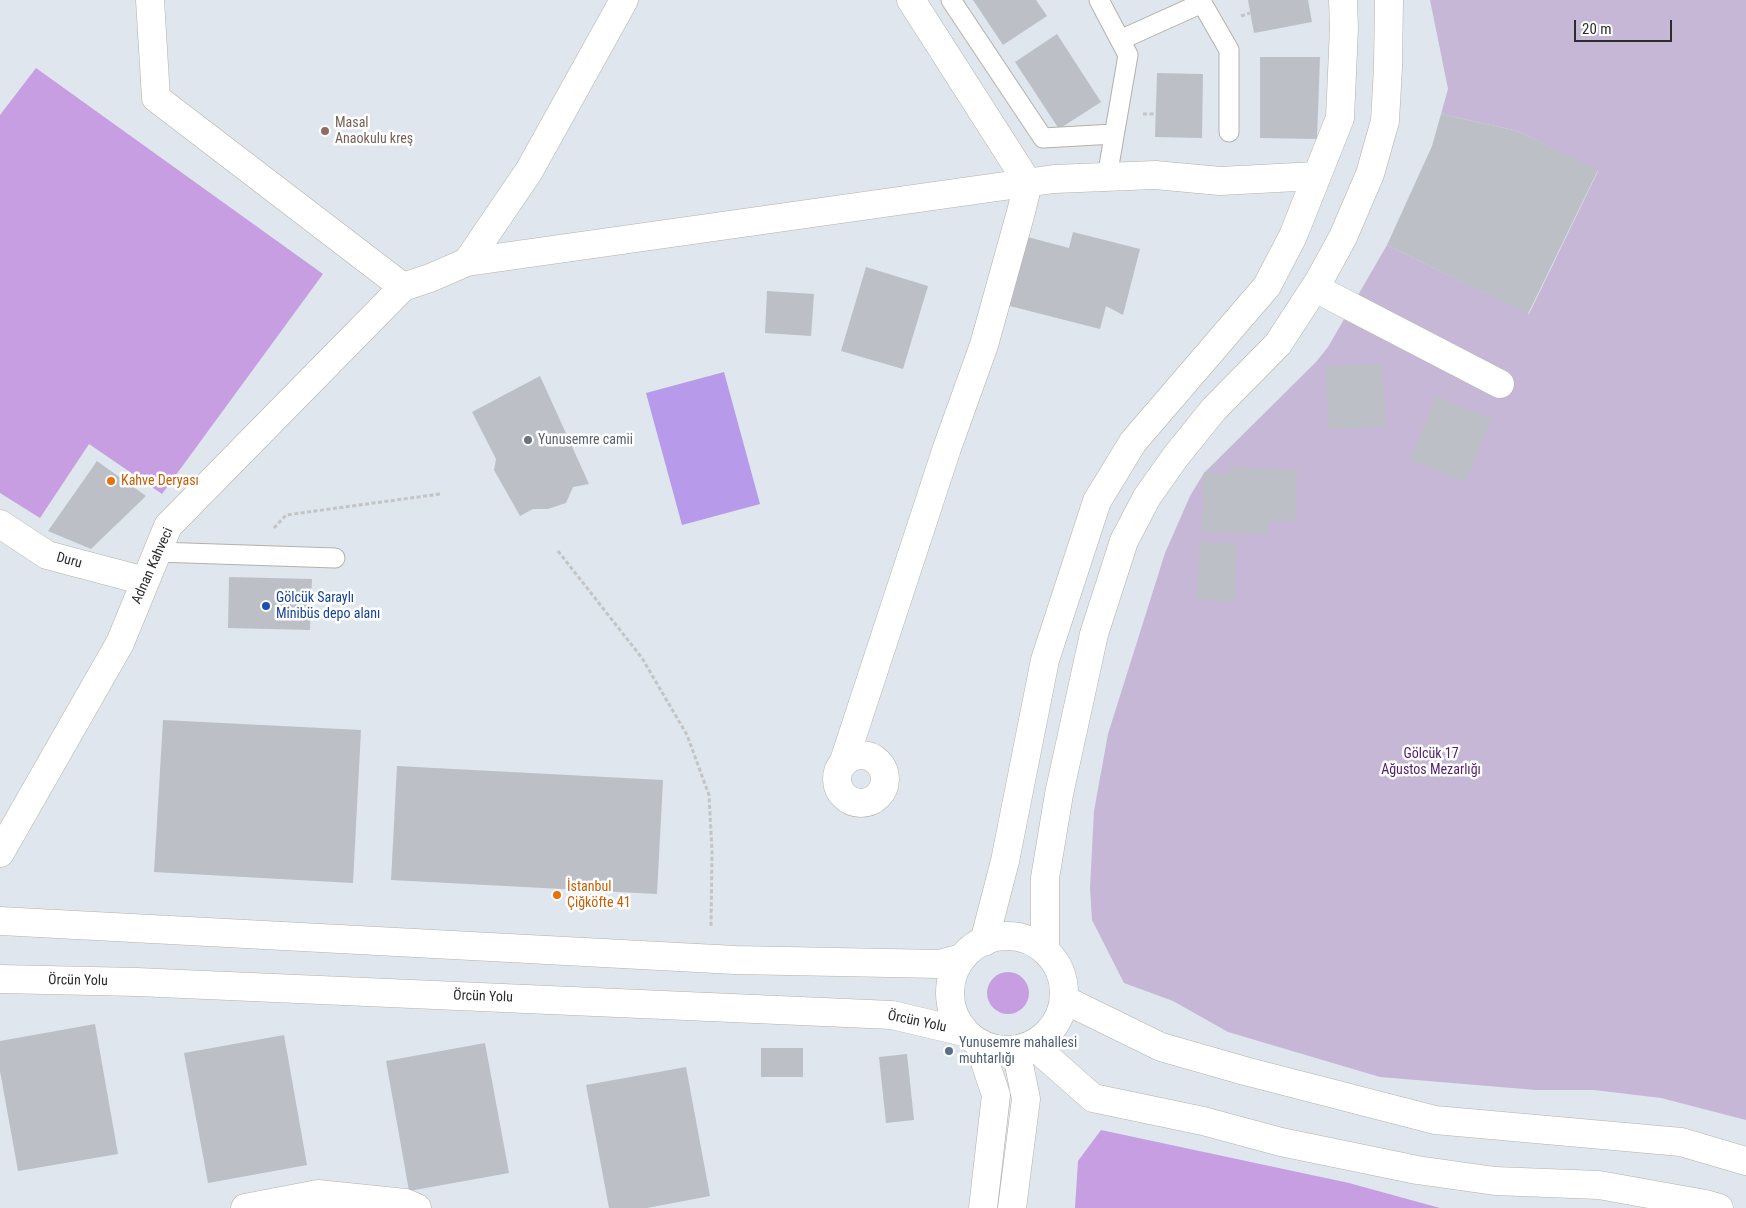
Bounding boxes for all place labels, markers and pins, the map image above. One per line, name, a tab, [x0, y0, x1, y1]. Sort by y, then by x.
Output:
place label: Masal Anaokulu kreş	[335, 115, 413, 148]
marker: Masal Anaokulu kreş	[319, 125, 331, 137]
place label: Yunusemre camii	[538, 432, 633, 448]
marker: Yunusemre camii	[522, 434, 534, 446]
place label: Kahve Deryası	[121, 473, 199, 489]
marker: Kahve Deryası	[105, 475, 117, 487]
place label: Gölcük Saraylı Minibüs depo alanı	[276, 590, 380, 622]
marker: Gölcük Saraylı Minibüs depo alanı	[260, 600, 272, 612]
place label: İstanbul Çiğköfte 41	[567, 879, 631, 912]
marker: İstanbul Çiğköfte 41	[551, 889, 563, 901]
place label: Yunusemre mahallesi muhtarlığı	[959, 1035, 1077, 1068]
marker: Yunusemre mahallesi muhtarlığı	[943, 1045, 955, 1057]

